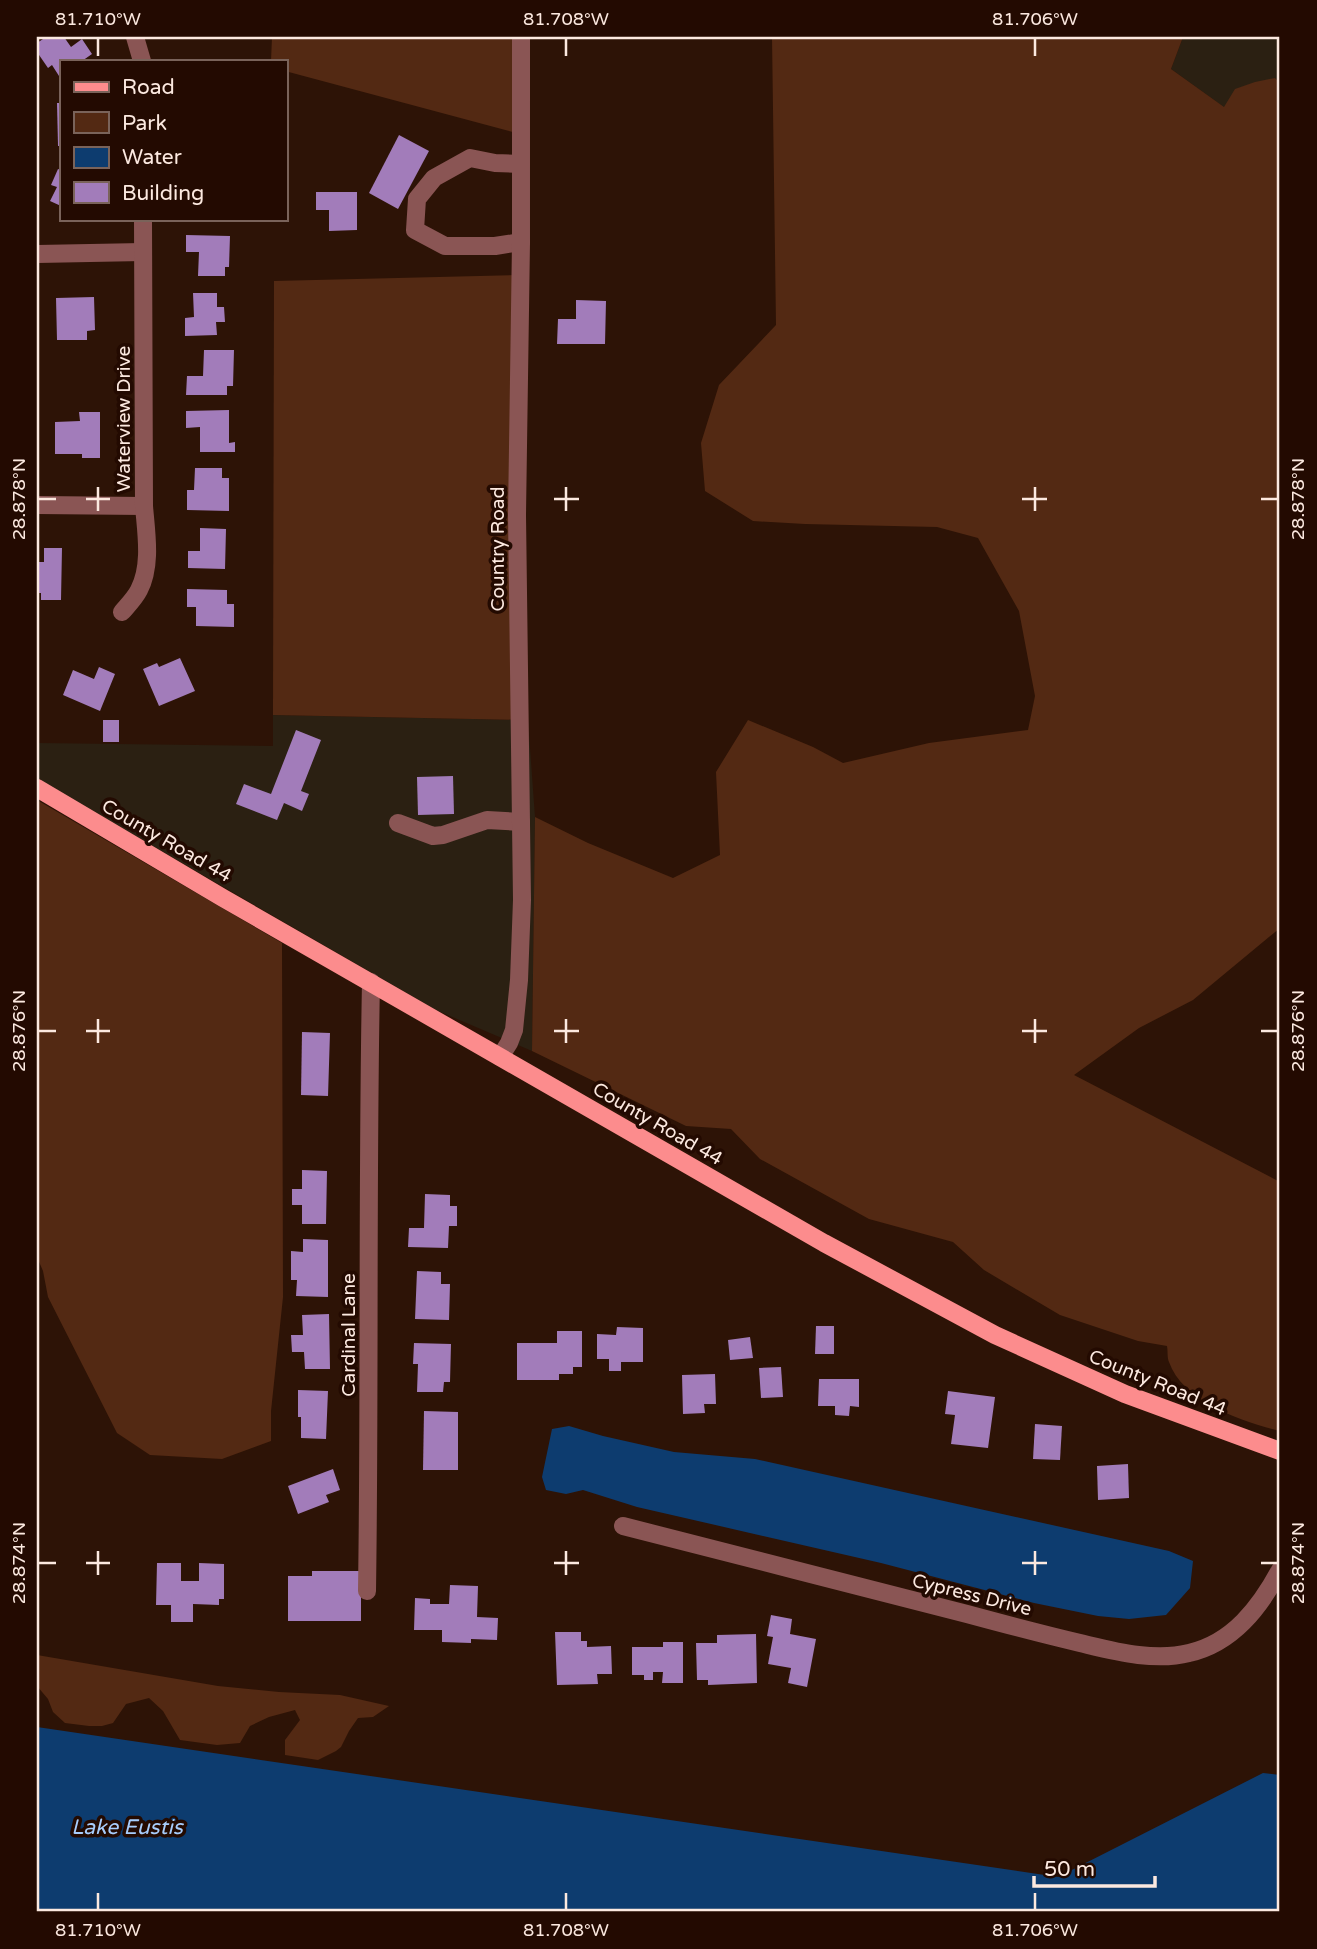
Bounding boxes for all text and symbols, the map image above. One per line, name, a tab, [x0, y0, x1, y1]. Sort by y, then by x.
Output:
text: 81.710°W	[55, 8, 141, 30]
text: 81.708°W	[523, 8, 609, 30]
text: 81.706°W	[992, 8, 1078, 30]
legend	[60, 60, 287, 220]
text: Road	[122, 75, 175, 100]
text: Park	[122, 111, 167, 136]
text: Water	[122, 145, 182, 170]
text: Building	[122, 181, 204, 206]
street label: Waterview Drive	[113, 346, 135, 492]
text: 28.878°N	[8, 458, 30, 540]
text: 28.878°N	[1287, 458, 1309, 540]
street label: Country Road	[487, 487, 509, 611]
street label: County Road 44	[98, 795, 235, 887]
text: 28.876°N	[8, 990, 30, 1072]
text: 28.876°N	[1287, 990, 1309, 1072]
street label: County Road 44	[589, 1078, 726, 1170]
street label: Cardinal Lane	[338, 1273, 360, 1397]
street label: County Road 44	[1086, 1345, 1230, 1421]
text: 28.874°N	[8, 1522, 30, 1604]
text: 28.874°N	[1287, 1522, 1309, 1604]
street label: Cypress Drive	[910, 1570, 1034, 1620]
water label: Lake Eustis	[71, 1815, 185, 1840]
scale bar	[1034, 1844, 1154, 1888]
text: 50 m	[1044, 1857, 1095, 1882]
text: 81.710°W	[55, 1919, 141, 1941]
text: 81.708°W	[523, 1919, 609, 1941]
text: 81.706°W	[992, 1919, 1078, 1941]

